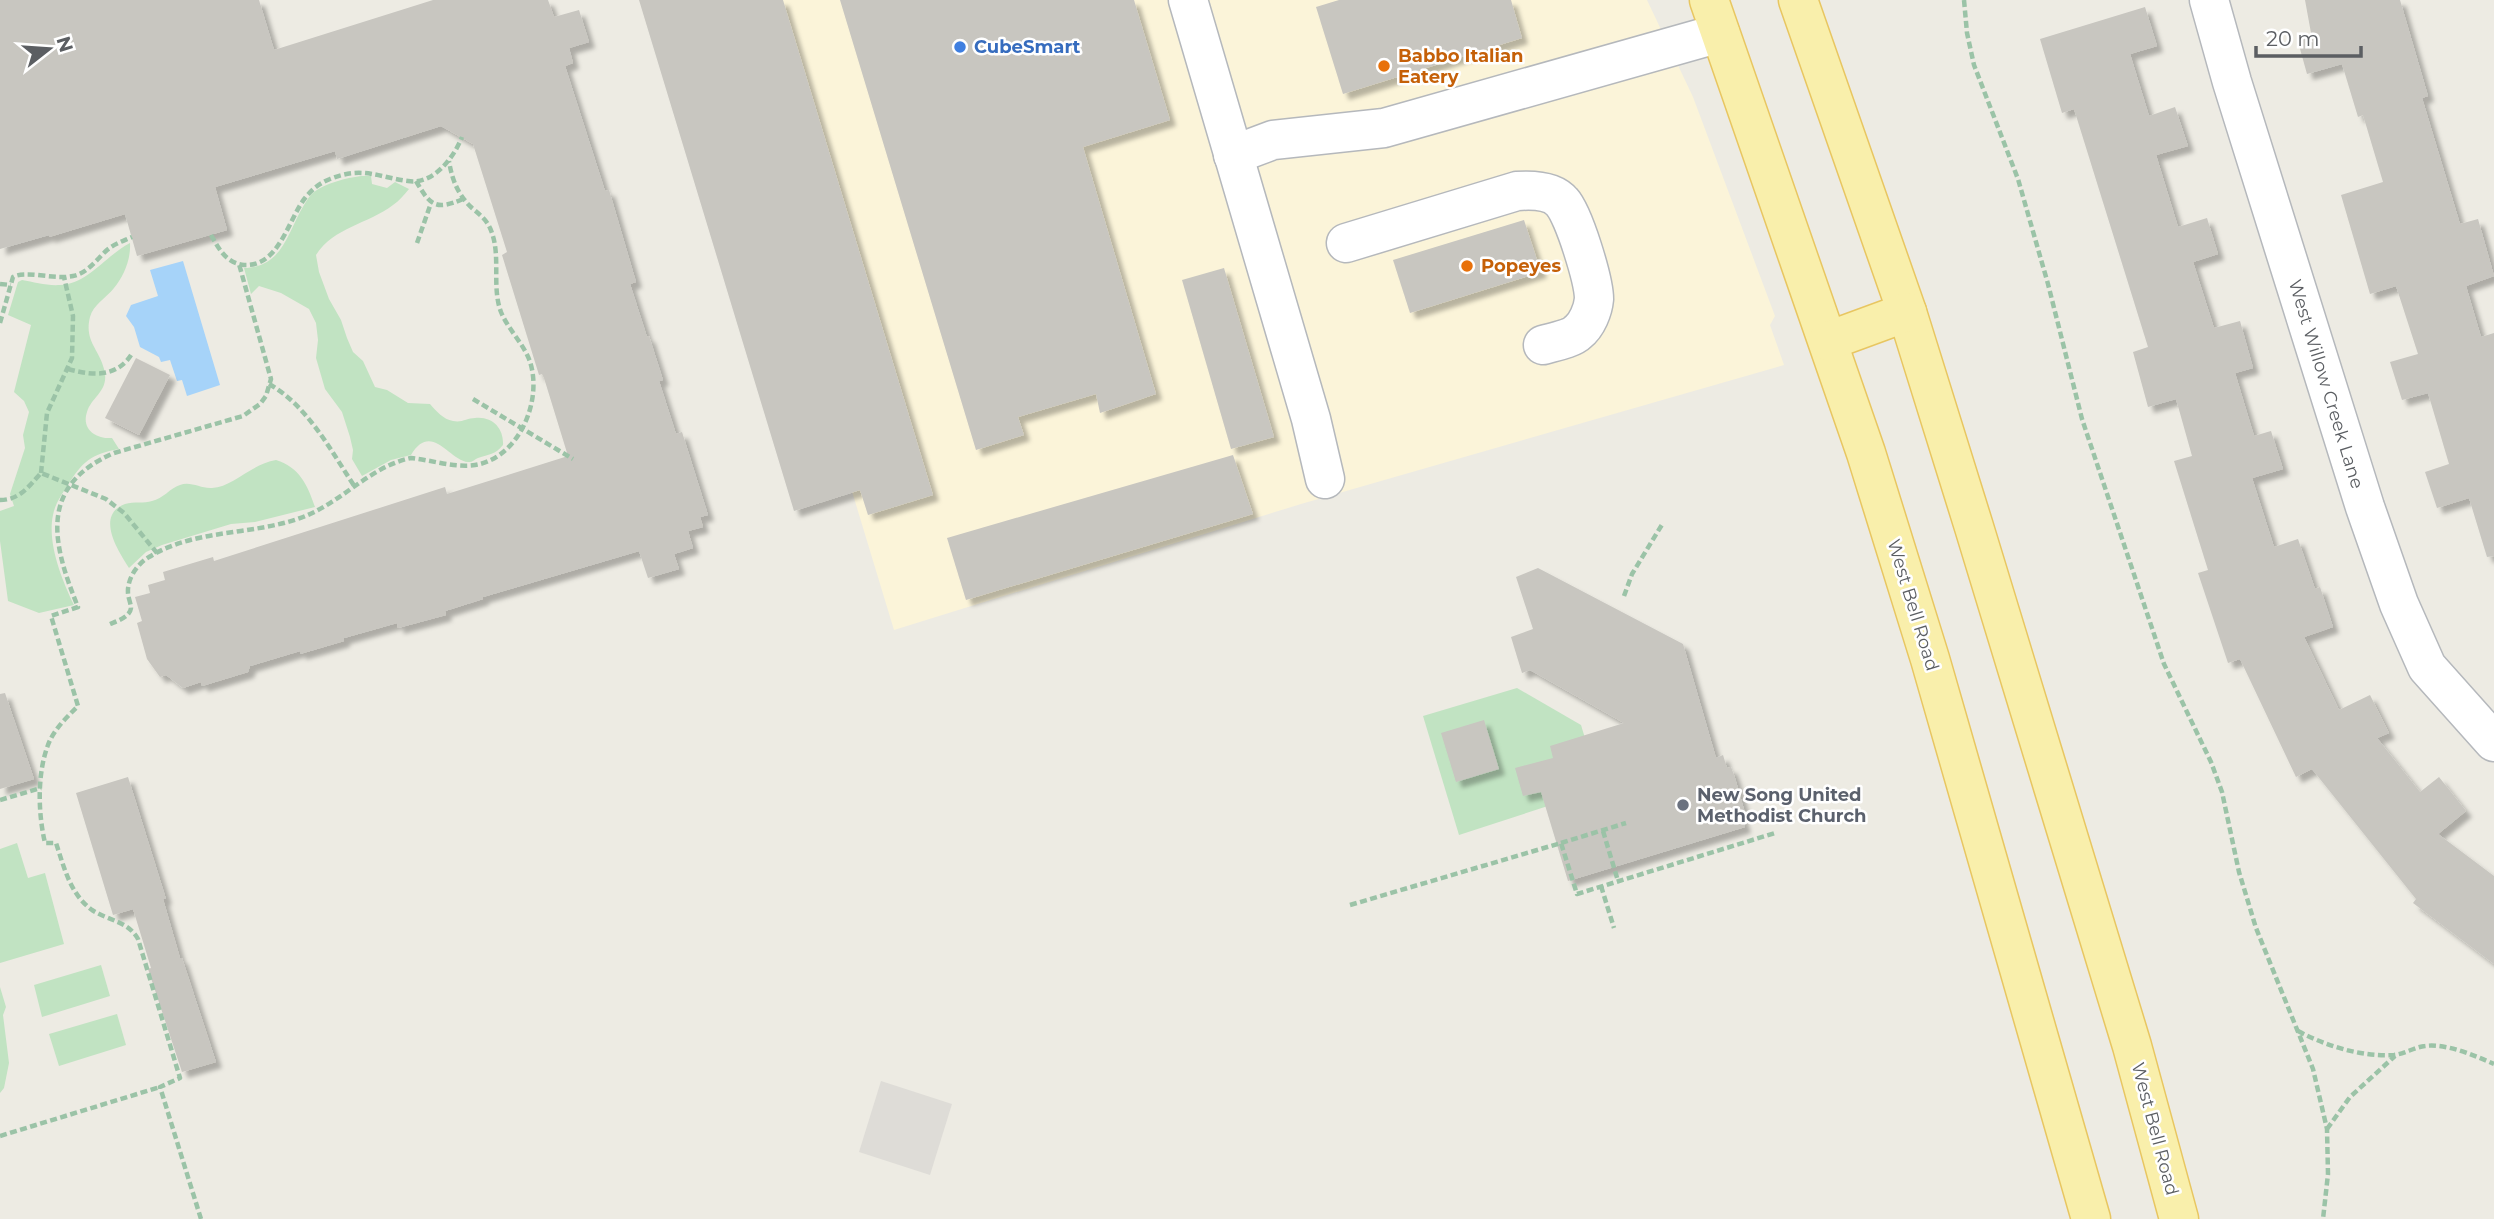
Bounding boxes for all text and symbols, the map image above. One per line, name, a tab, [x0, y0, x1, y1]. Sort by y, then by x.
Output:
north arrow	[14, 14, 84, 84]
scale bar	[2256, 14, 2361, 58]
text: 20 m	[2266, 26, 2320, 51]
text: N	[52, 33, 78, 55]
place label: CubeSmart	[974, 36, 1080, 58]
marker: CubeSmart	[952, 39, 968, 55]
place label: Babbo Italian Eatery	[1398, 45, 1524, 88]
marker: Babbo Italian Eatery	[1376, 58, 1392, 74]
place label: Popeyes	[1481, 255, 1561, 277]
marker: Popeyes	[1459, 258, 1475, 274]
street label: West Willow Creek Lane	[2284, 277, 2368, 491]
street label: West Bell Road	[1883, 536, 1943, 674]
place label: New Song United Methodist Church	[1697, 784, 1866, 827]
marker: New Song United Methodist Church	[1675, 797, 1691, 813]
street label: West Bell Road	[2127, 1060, 2183, 1198]

